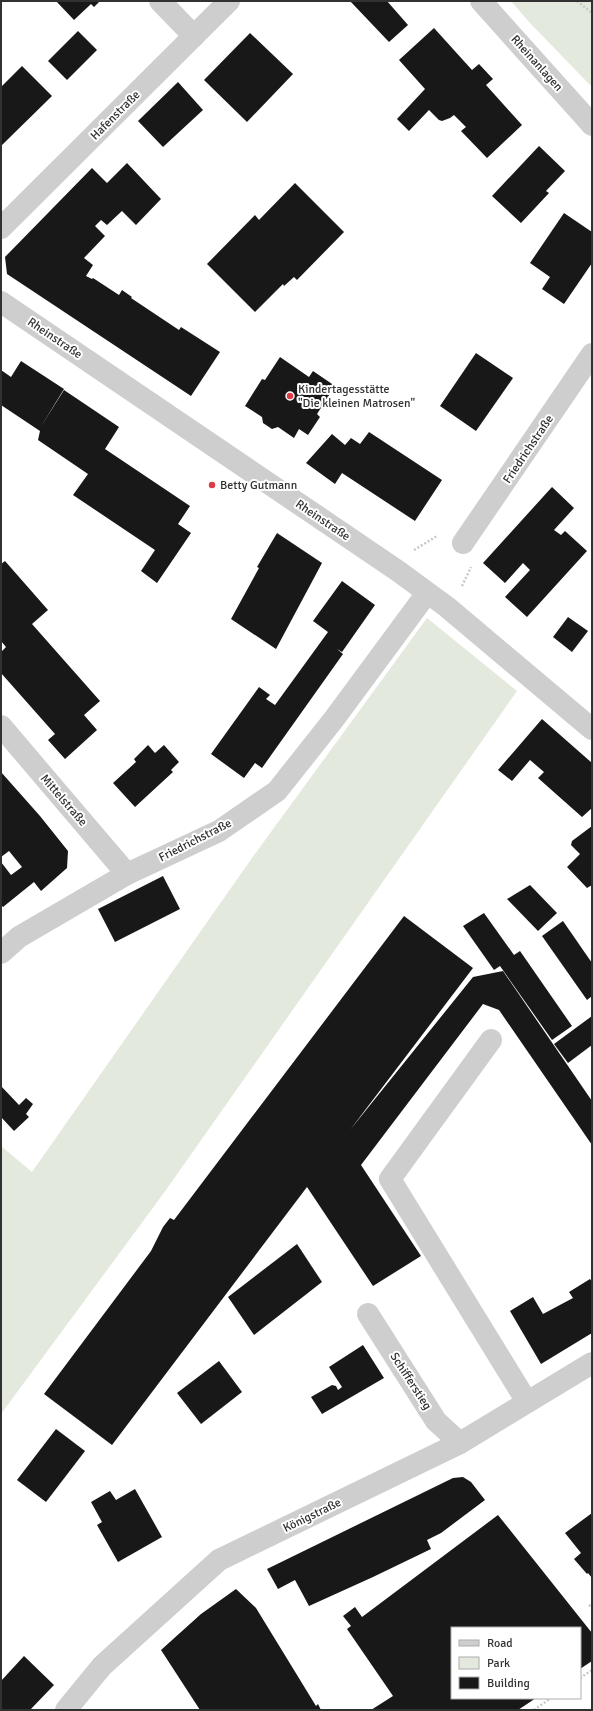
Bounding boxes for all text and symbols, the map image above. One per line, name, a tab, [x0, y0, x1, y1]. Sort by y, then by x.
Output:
street label: Rheinanlagen	[507, 32, 566, 95]
street label: Hafenstraße	[87, 87, 143, 143]
street label: Rheinstraße	[24, 315, 85, 362]
place label: Kindertagesstätte "Die kleinen Matrosen"	[298, 382, 416, 411]
marker: Kindertagesstätte "Die kleinen Matrosen"	[285, 391, 295, 401]
street label: Friedrichstraße	[500, 412, 557, 487]
place label: Betty Gutmann	[220, 478, 297, 493]
marker: Betty Gutmann	[207, 480, 217, 490]
street label: Rheinstraße	[292, 497, 353, 544]
street label: Mittelstraße	[37, 771, 90, 829]
street label: Friedrichstraße	[156, 816, 234, 865]
street label: Schifferstieg	[387, 1350, 435, 1413]
street label: Königstraße	[281, 1495, 344, 1536]
legend	[451, 1627, 581, 1699]
text: Road	[487, 1636, 513, 1651]
text: Park	[487, 1656, 510, 1671]
text: Building	[487, 1676, 530, 1691]

